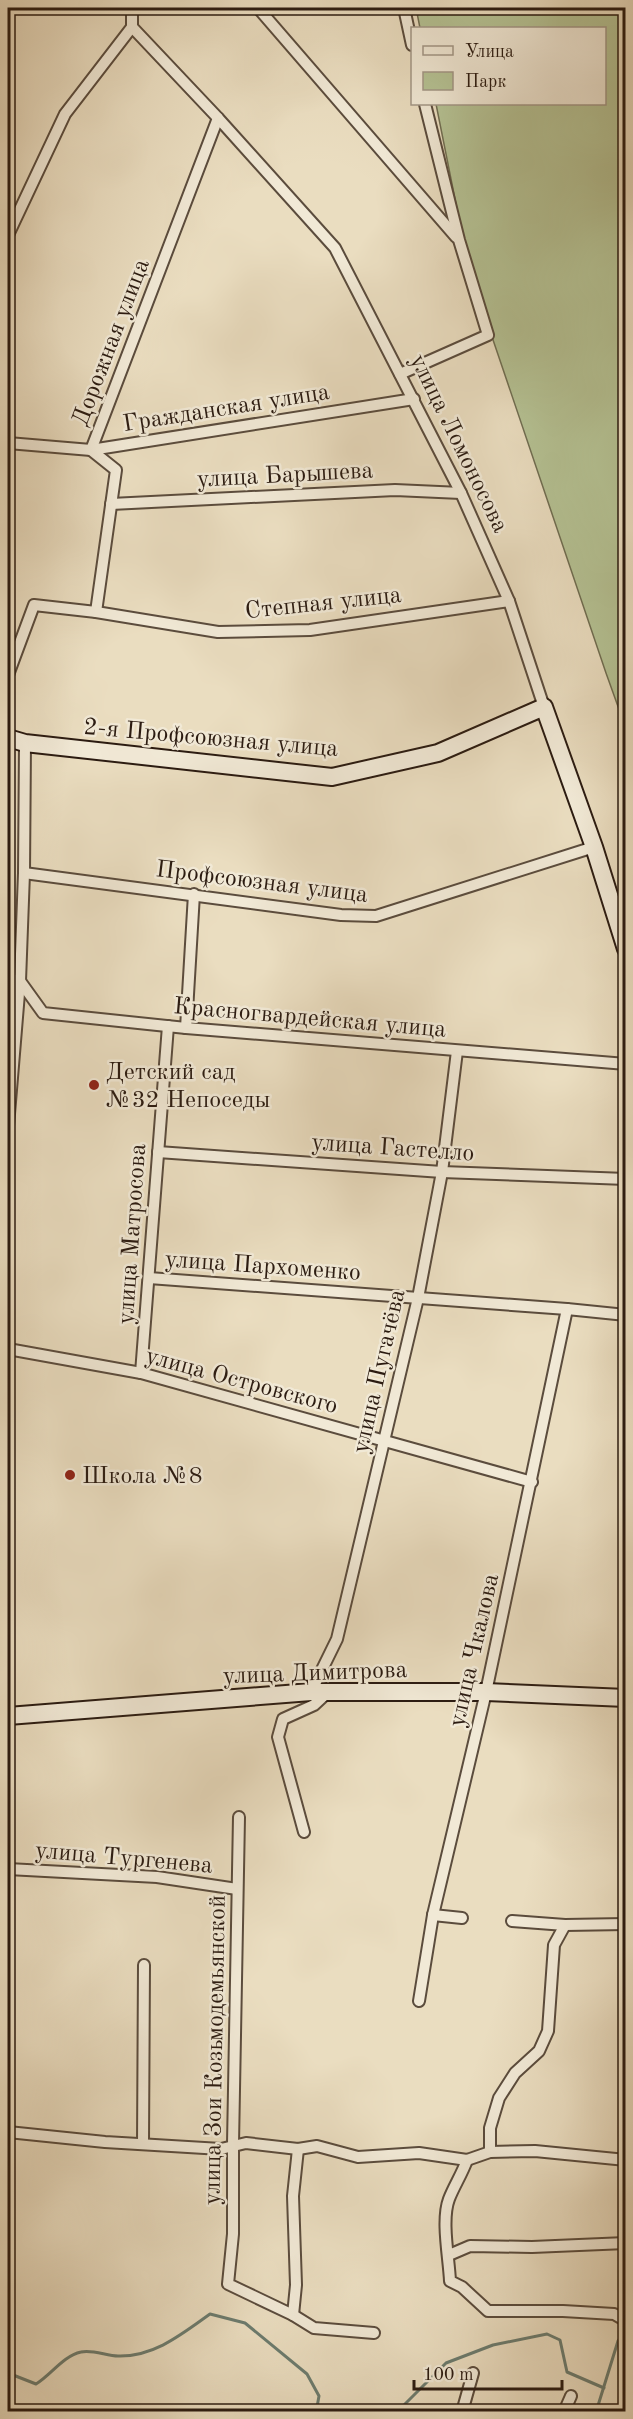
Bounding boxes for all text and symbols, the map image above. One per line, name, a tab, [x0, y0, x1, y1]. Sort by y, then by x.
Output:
legend	[411, 27, 606, 105]
text: Улица	[465, 43, 514, 61]
text: Парк	[465, 73, 506, 91]
street label: Дорожная улица	[69, 256, 155, 430]
street label: улица Ломоносова	[405, 351, 512, 537]
street label: Гражданская улица	[121, 381, 331, 437]
street label: улица Барышева	[196, 459, 374, 493]
street label: Степная улица	[244, 584, 403, 624]
street label: 2-я Профсоюзная улица	[83, 716, 339, 762]
street label: Профсоюзная улица	[154, 858, 369, 908]
street label: Красногвардейская улица	[173, 995, 447, 1043]
place label: Детский сад №32 Непоседы	[106, 1061, 270, 1113]
marker: Детский сад №32 Непоседы	[87, 1078, 101, 1092]
street label: улица Гастелло	[311, 1131, 475, 1167]
street label: улица Матросова	[115, 1143, 151, 1326]
street label: улица Пархоменко	[164, 1248, 362, 1286]
street label: улица Пугачёва	[349, 1287, 411, 1456]
street label: улица Островского	[143, 1345, 340, 1419]
place label: Школа №8	[82, 1465, 203, 1489]
marker: Школа №8	[63, 1468, 77, 1482]
street label: улица Чкалова	[446, 1571, 504, 1730]
street label: улица Димитрова	[222, 1659, 408, 1689]
street label: улица Тургенева	[34, 1839, 214, 1879]
street label: улица Зои Козьмодемьянской	[201, 1895, 231, 2205]
scale bar	[414, 2353, 562, 2391]
text: 100 m	[423, 2366, 474, 2384]

